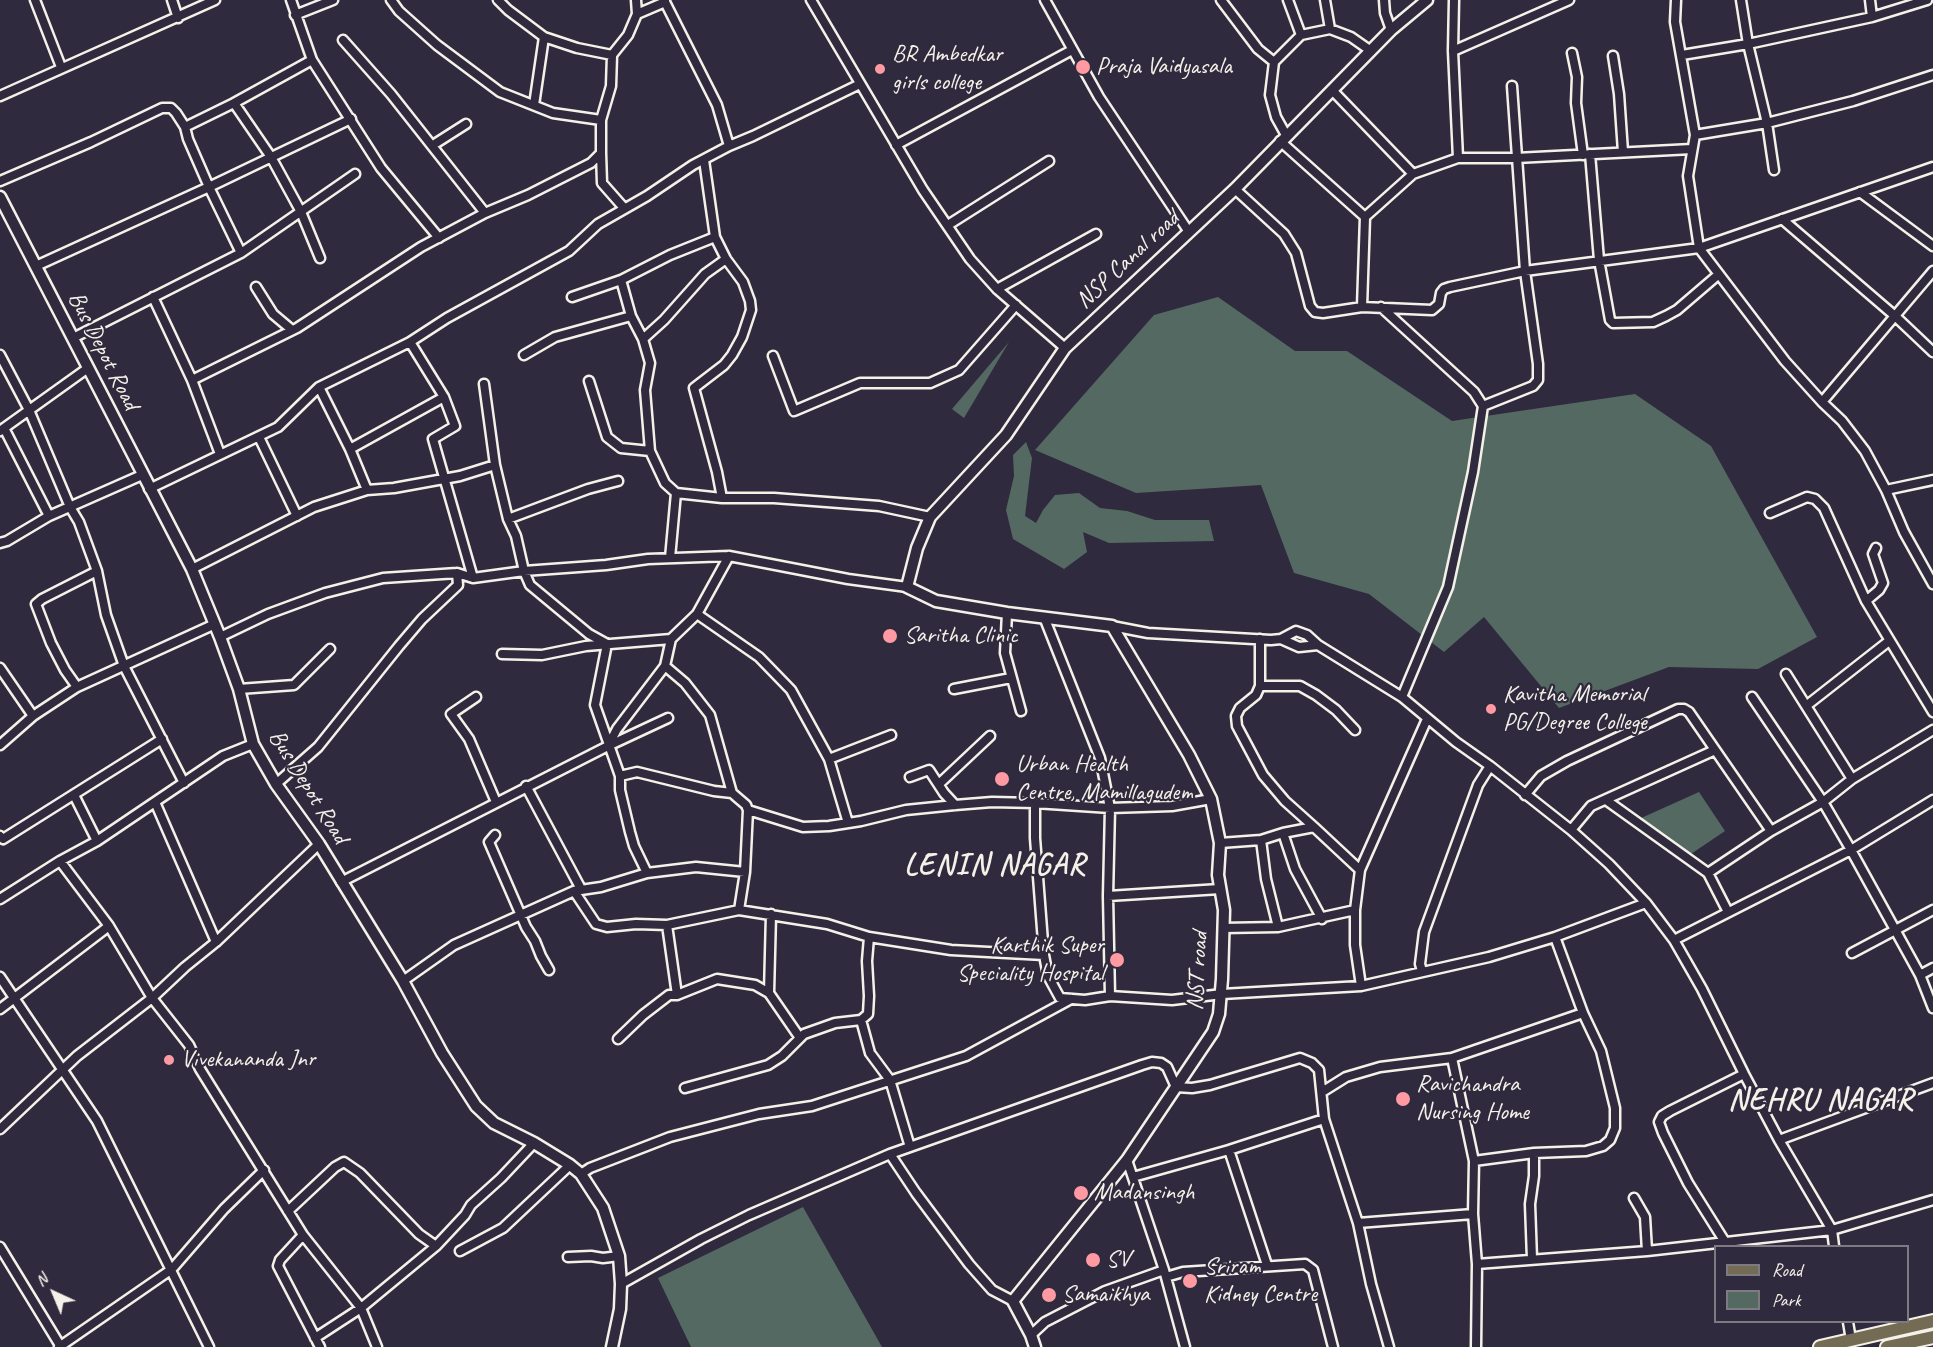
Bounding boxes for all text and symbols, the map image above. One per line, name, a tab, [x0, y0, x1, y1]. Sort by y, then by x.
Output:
place label: BR Ambedkar girls college	[892, 41, 1002, 97]
place label: Praja Vaidyasala	[1096, 53, 1232, 81]
marker: Praja Vaidyasala	[1074, 58, 1092, 76]
marker: BR Ambedkar girls college	[873, 62, 887, 76]
street label: NSP Canal road	[1070, 205, 1186, 315]
street label: Bus Depot Road	[61, 287, 145, 415]
place label: Saritha Clinic	[904, 622, 1018, 650]
marker: Saritha Clinic	[881, 627, 899, 645]
place label: Kavitha Memorial PG/Degree College	[1503, 681, 1647, 737]
marker: Kavitha Memorial PG/Degree College	[1484, 702, 1498, 716]
street label: Bus Depot Road	[262, 725, 354, 849]
place label: Urban Health Centre, Mamillagudem	[1016, 751, 1193, 807]
marker: Urban Health Centre, Mamillagudem	[993, 770, 1011, 788]
district label: LENIN NAGAR	[906, 848, 1084, 884]
street label: NST road	[1181, 931, 1215, 1011]
place label: Karthik Super Speciality Hospital	[957, 932, 1104, 988]
marker: Karthik Super Speciality Hospital	[1108, 951, 1126, 969]
place label: Vivekananda Jnr	[181, 1046, 315, 1074]
marker: Vivekananda Jnr	[162, 1053, 176, 1067]
place label: Ravichandra Nursing Home	[1416, 1071, 1529, 1127]
district label: NEHRU NAGAR	[1729, 1083, 1913, 1119]
marker: Ravichandra Nursing Home	[1394, 1090, 1412, 1108]
place label: Madansingh	[1094, 1179, 1195, 1207]
marker: Madansingh	[1072, 1184, 1090, 1202]
legend	[1714, 1245, 1909, 1323]
place label: SV	[1106, 1246, 1130, 1274]
marker: SV	[1084, 1251, 1102, 1269]
place label: Sriram Kidney Centre	[1204, 1253, 1317, 1309]
text: Road	[1772, 1259, 1802, 1281]
north arrow	[24, 1263, 84, 1323]
text: N	[31, 1269, 52, 1291]
marker: Sriram Kidney Centre	[1181, 1272, 1199, 1290]
place label: Samaikhya	[1062, 1281, 1150, 1309]
marker: Samaikhya	[1040, 1286, 1058, 1304]
text: Park	[1772, 1289, 1801, 1311]

